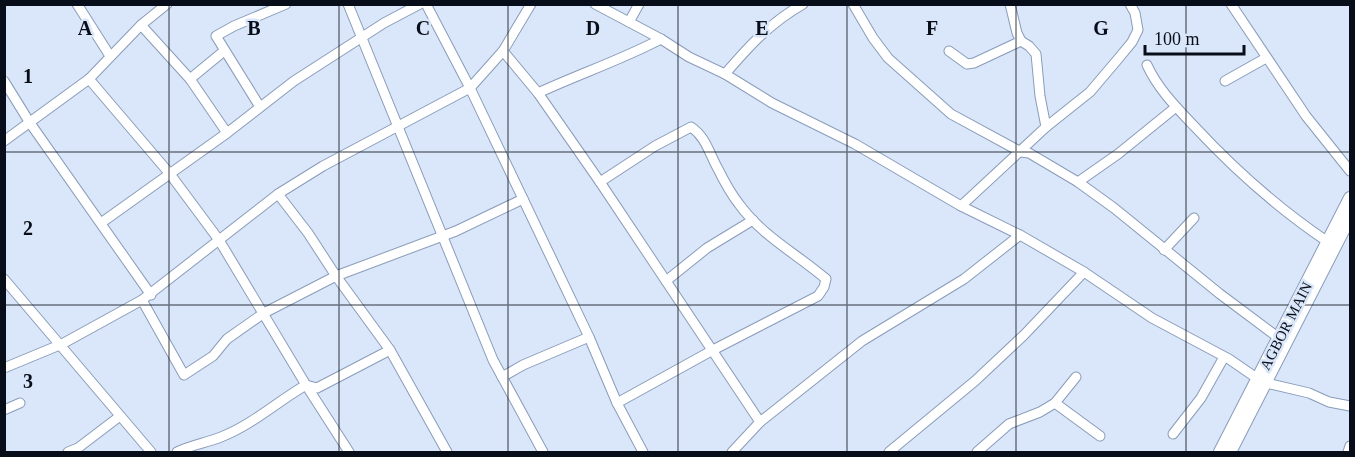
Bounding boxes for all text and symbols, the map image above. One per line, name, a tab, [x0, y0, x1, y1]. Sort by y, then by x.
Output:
text: A	[78, 17, 93, 39]
text: B	[247, 17, 261, 39]
text: C	[416, 17, 430, 39]
text: D	[586, 17, 600, 39]
text: E	[755, 17, 769, 39]
text: F	[926, 17, 938, 39]
text: G	[1093, 17, 1109, 39]
scale bar	[1145, 18, 1244, 56]
text: 100 m	[1154, 29, 1200, 49]
text: 1	[23, 65, 33, 87]
text: 2	[23, 217, 33, 239]
street label: AGBOR MAIN	[1257, 279, 1315, 373]
text: 3	[23, 370, 33, 392]

